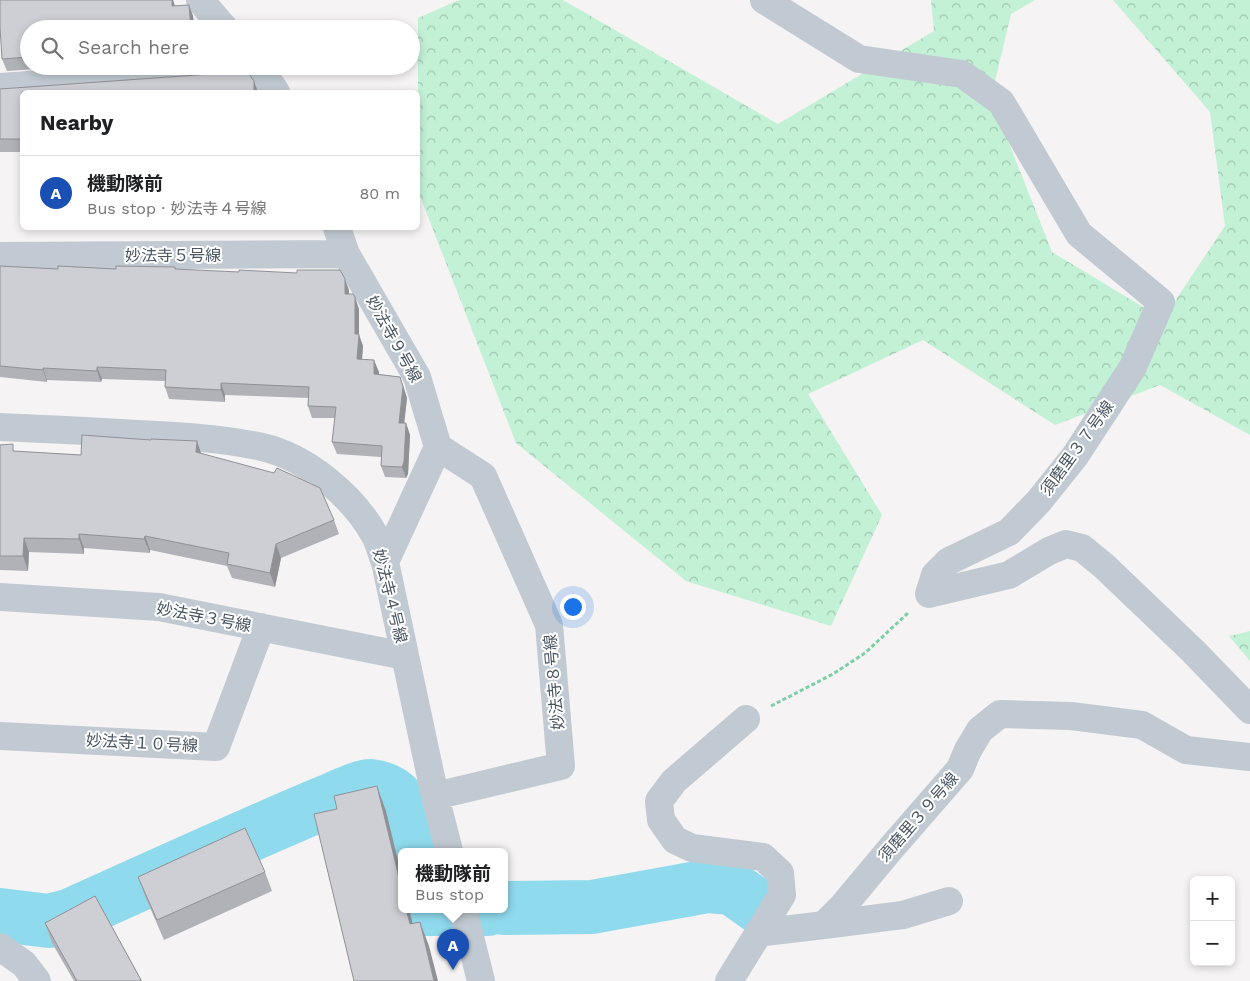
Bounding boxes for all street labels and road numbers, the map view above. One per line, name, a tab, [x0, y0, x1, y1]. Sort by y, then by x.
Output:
street label: 妙法寺５号線	[125, 246, 221, 265]
street label: 妙法寺９号線	[362, 292, 426, 386]
street label: 須磨里３７号線	[1036, 397, 1118, 499]
street label: 妙法寺４号線	[369, 547, 411, 645]
street label: 妙法寺３号線	[155, 599, 253, 635]
street label: 妙法寺８号線	[540, 633, 568, 731]
street label: 妙法寺１０号線	[86, 731, 198, 755]
street label: 須磨里３９号線	[874, 768, 962, 866]

